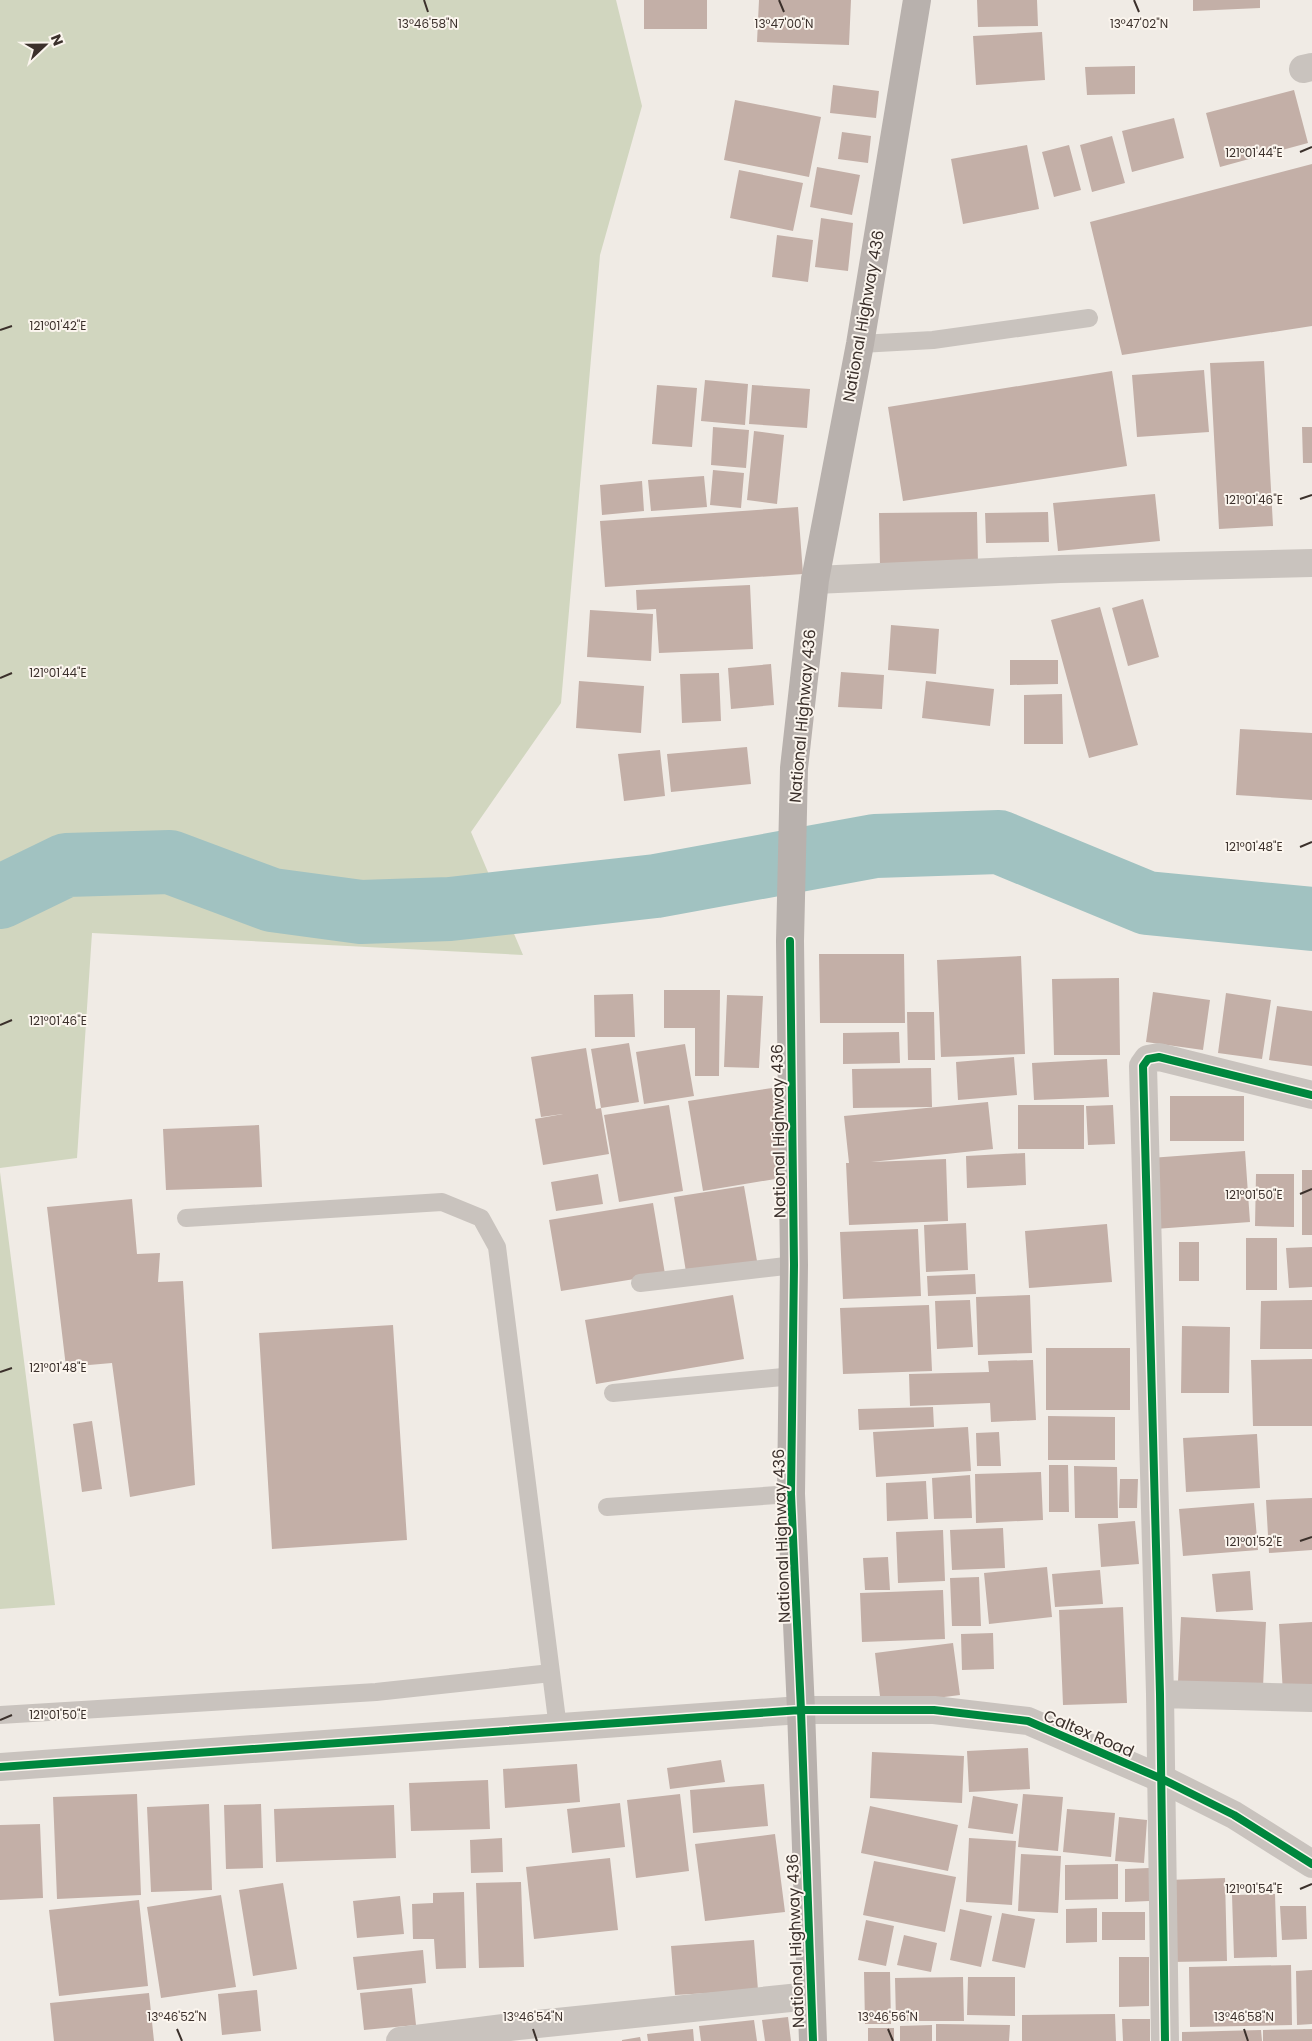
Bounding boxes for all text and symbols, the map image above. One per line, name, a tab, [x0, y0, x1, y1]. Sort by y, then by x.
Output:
text: 13°46'58"N	[398, 15, 458, 32]
text: 13°47'00"N	[755, 15, 813, 32]
text: 13°47'02"N	[1110, 15, 1168, 32]
north arrow	[20, 20, 70, 70]
text: N	[46, 32, 68, 49]
text: 121°01'44"E	[1225, 144, 1283, 161]
street label: National Highway 436	[837, 228, 890, 404]
text: 121°01'42"E	[30, 317, 86, 334]
text: 121°01'46"E	[1225, 491, 1283, 508]
street label: National Highway 436	[783, 628, 822, 804]
text: 121°01'44"E	[29, 664, 87, 681]
text: 121°01'48"E	[1225, 838, 1283, 855]
text: 121°01'46"E	[29, 1012, 87, 1029]
street label: National Highway 436	[765, 1044, 792, 1218]
text: 121°01'50"E	[1225, 1186, 1283, 1203]
text: 121°01'48"E	[29, 1359, 87, 1376]
street label: National Highway 436	[767, 1449, 796, 1623]
text: 121°01'52"E	[1226, 1533, 1282, 1550]
street label: Caltex Road	[1040, 1704, 1138, 1763]
text: 121°01'50"E	[29, 1706, 87, 1723]
street label: National Highway 436	[781, 1854, 810, 2028]
text: 121°01'54"E	[1225, 1880, 1283, 1897]
text: 13°46'52"N	[147, 2008, 207, 2025]
text: 13°46'54"N	[503, 2008, 563, 2025]
text: 13°46'56"N	[858, 2008, 918, 2025]
text: 13°46'58"N	[1214, 2008, 1274, 2025]

